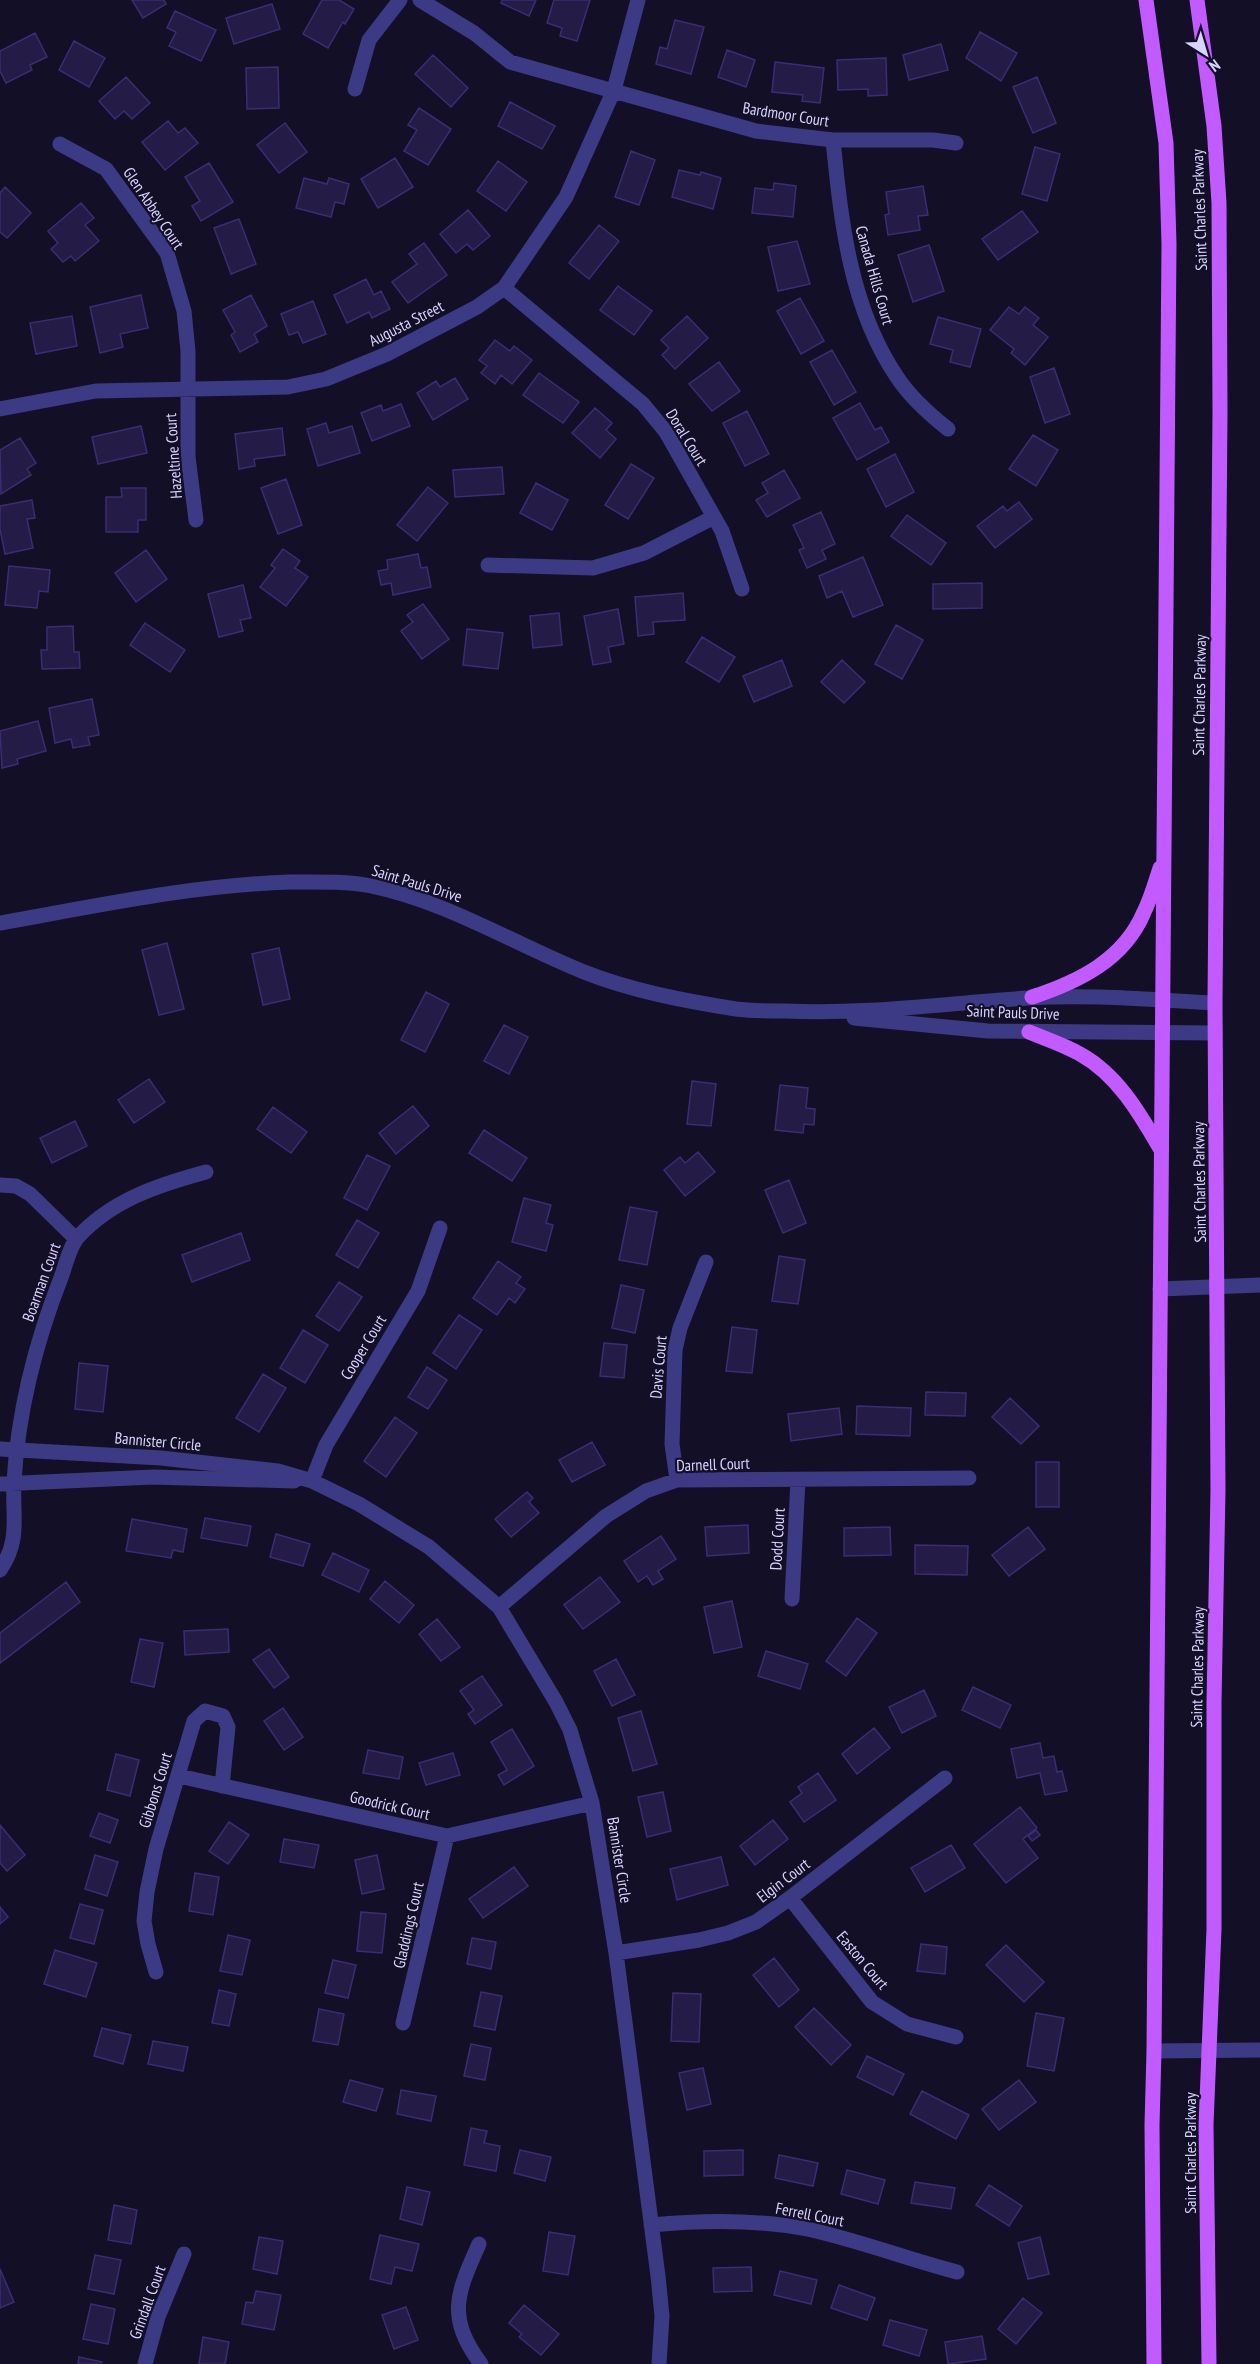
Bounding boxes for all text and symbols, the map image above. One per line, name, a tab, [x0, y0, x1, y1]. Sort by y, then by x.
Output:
north arrow	[1176, 24, 1236, 84]
text: N	[1206, 55, 1224, 77]
street label: Bardmoor Court	[741, 97, 831, 131]
street label: Saint Charles Parkway	[1187, 149, 1211, 271]
street label: Glen Abbey Court	[119, 163, 189, 253]
street label: Canada Hills Court	[851, 223, 899, 327]
street label: Augusta Street	[365, 295, 447, 350]
street label: Doral Court	[662, 405, 713, 470]
street label: Hazeltine Court	[160, 412, 186, 499]
street label: Saint Charles Parkway	[1188, 634, 1210, 756]
street label: Saint Pauls Drive	[369, 860, 465, 906]
street label: Saint Pauls Drive	[966, 1000, 1060, 1024]
street label: Saint Charles Parkway	[1188, 1121, 1210, 1243]
street label: Boarman Court	[18, 1239, 65, 1324]
street label: Cooper Court	[336, 1310, 390, 1383]
street label: Davis Court	[645, 1334, 671, 1399]
street label: Bannister Circle	[114, 1427, 202, 1455]
street label: Darnell Court	[676, 1453, 751, 1475]
street label: Dodd Court	[765, 1507, 789, 1571]
street label: Saint Charles Parkway	[1186, 1606, 1208, 1728]
street label: Gibbons Court	[134, 1749, 176, 1830]
street label: Goodrick Court	[348, 1786, 432, 1824]
street label: Bannister Circle	[603, 1816, 637, 1904]
street label: Elgin Court	[753, 1853, 814, 1906]
street label: Gladdings Court	[388, 1879, 428, 1970]
street label: Easton Court	[833, 1927, 894, 1994]
street label: Saint Charles Parkway	[1180, 2092, 1200, 2214]
street label: Ferrell Court	[774, 2198, 847, 2231]
street label: Grindall Court	[124, 2262, 170, 2342]

